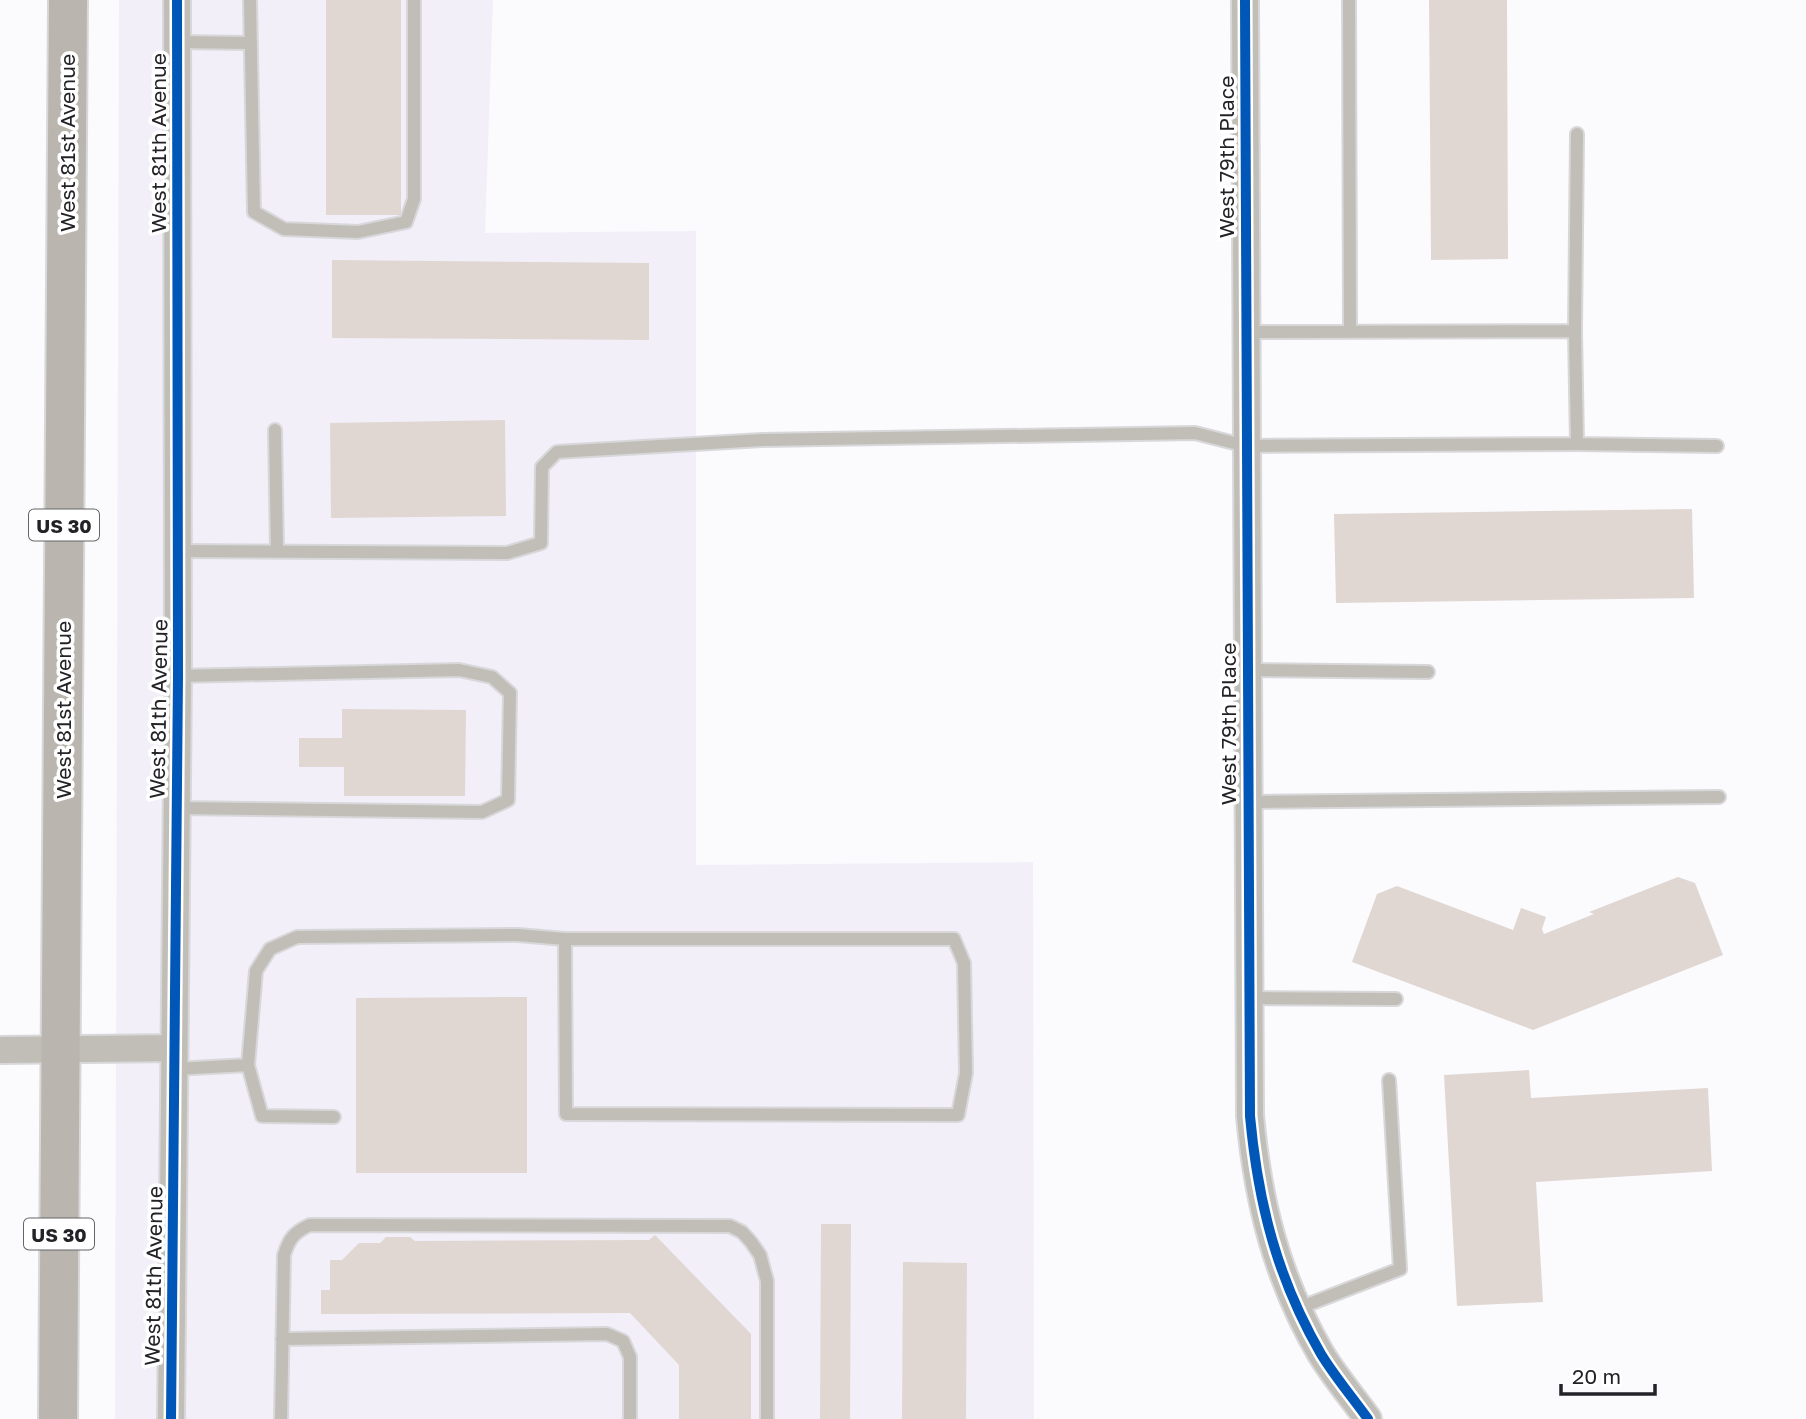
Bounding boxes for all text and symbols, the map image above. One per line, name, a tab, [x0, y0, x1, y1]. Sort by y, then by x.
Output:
street label: West 81th Avenue	[145, 53, 171, 233]
street label: West 81st Avenue	[54, 54, 80, 232]
street label: West 79th Place	[1213, 76, 1239, 238]
road number: US 30	[29, 510, 99, 540]
street label: West 81th Avenue	[143, 619, 173, 799]
street label: West 81st Avenue	[50, 621, 76, 799]
street label: West 79th Place	[1215, 643, 1241, 805]
street label: West 81th Avenue	[138, 1186, 168, 1366]
road number: US 30	[24, 1218, 94, 1250]
scale bar	[1561, 1352, 1656, 1396]
text: 20 m	[1572, 1363, 1621, 1389]

